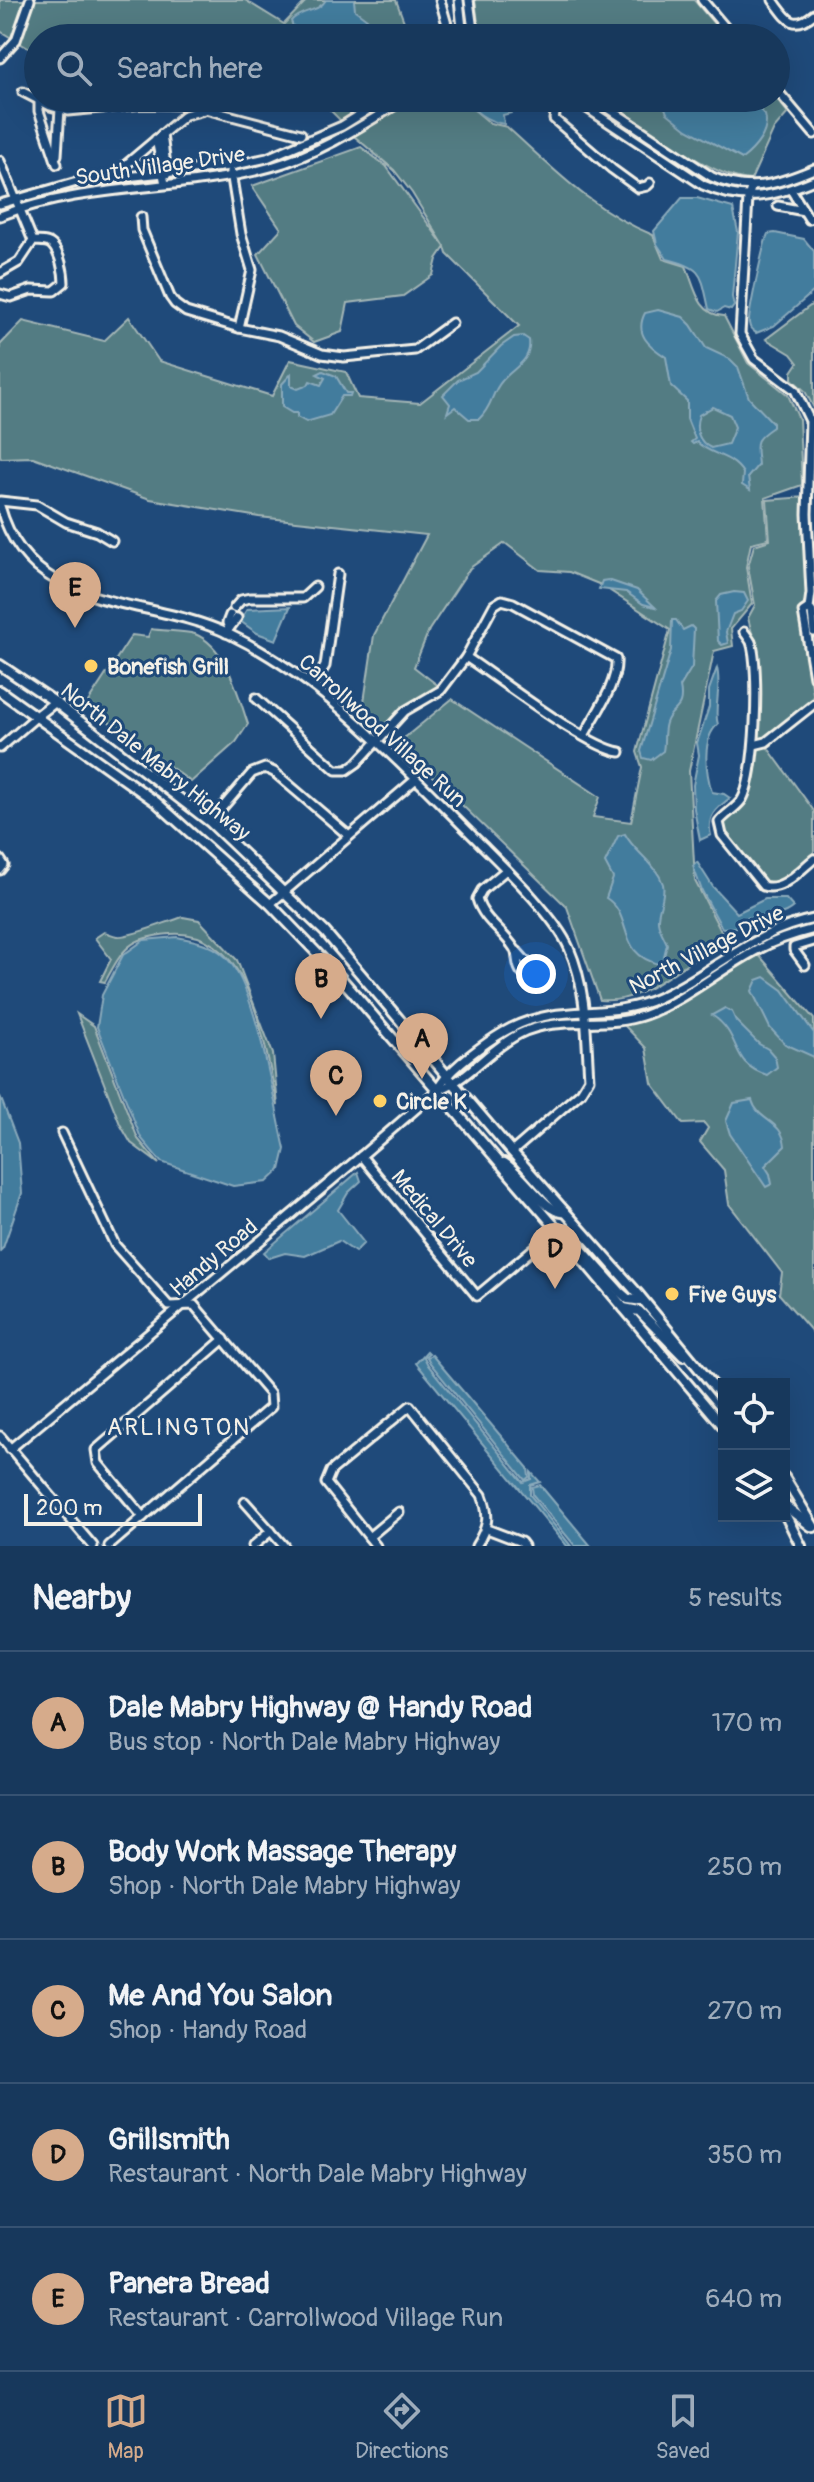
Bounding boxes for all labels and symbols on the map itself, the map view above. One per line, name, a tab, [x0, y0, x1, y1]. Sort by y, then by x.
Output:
street label: South Village Drive	[73, 140, 247, 192]
pin: E	[49, 562, 101, 628]
street label: Carrollwood Village Run	[293, 648, 472, 813]
place label: Bonefish Grill	[107, 653, 229, 681]
marker: Bonefish Grill	[82, 657, 100, 675]
street label: North Dale Mabry Highway	[55, 677, 256, 847]
street label: North Village Drive	[624, 899, 789, 1001]
pin: B	[295, 953, 347, 1019]
your location	[516, 954, 556, 994]
pin: A	[396, 1013, 448, 1079]
pin: C	[310, 1050, 362, 1116]
place label: Circle K	[396, 1088, 467, 1116]
marker: Circle K	[371, 1092, 389, 1110]
street label: Medical Drive	[385, 1164, 484, 1274]
street label: Handy Road	[164, 1213, 263, 1303]
pin: D	[529, 1223, 581, 1289]
place label: Five Guys	[688, 1281, 776, 1309]
marker: Five Guys	[663, 1285, 681, 1303]
district label: ARLINGTON	[107, 1413, 251, 1442]
scale bar	[24, 1490, 202, 1526]

